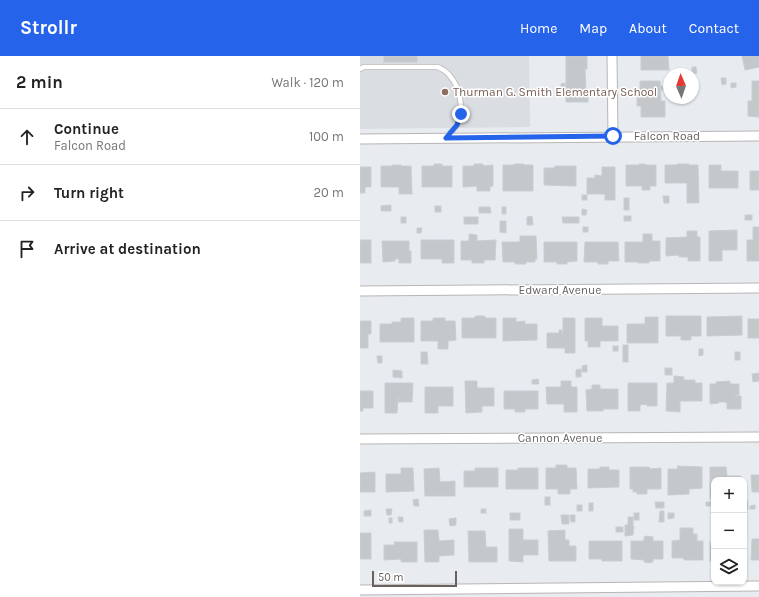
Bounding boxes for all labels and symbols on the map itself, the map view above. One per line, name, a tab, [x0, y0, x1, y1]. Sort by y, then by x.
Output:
north arrow	[663, 68, 699, 104]
place label: Thurman G. Smith Elementary School	[453, 85, 657, 99]
marker: Thurman G. Smith Elementary School	[440, 87, 450, 97]
route end	[452, 105, 470, 123]
route start	[604, 127, 622, 145]
street label: Falcon Road	[634, 129, 700, 143]
street label: Edward Avenue	[519, 283, 601, 297]
street label: Cannon Avenue	[518, 431, 602, 445]
scale bar	[372, 569, 457, 588]

